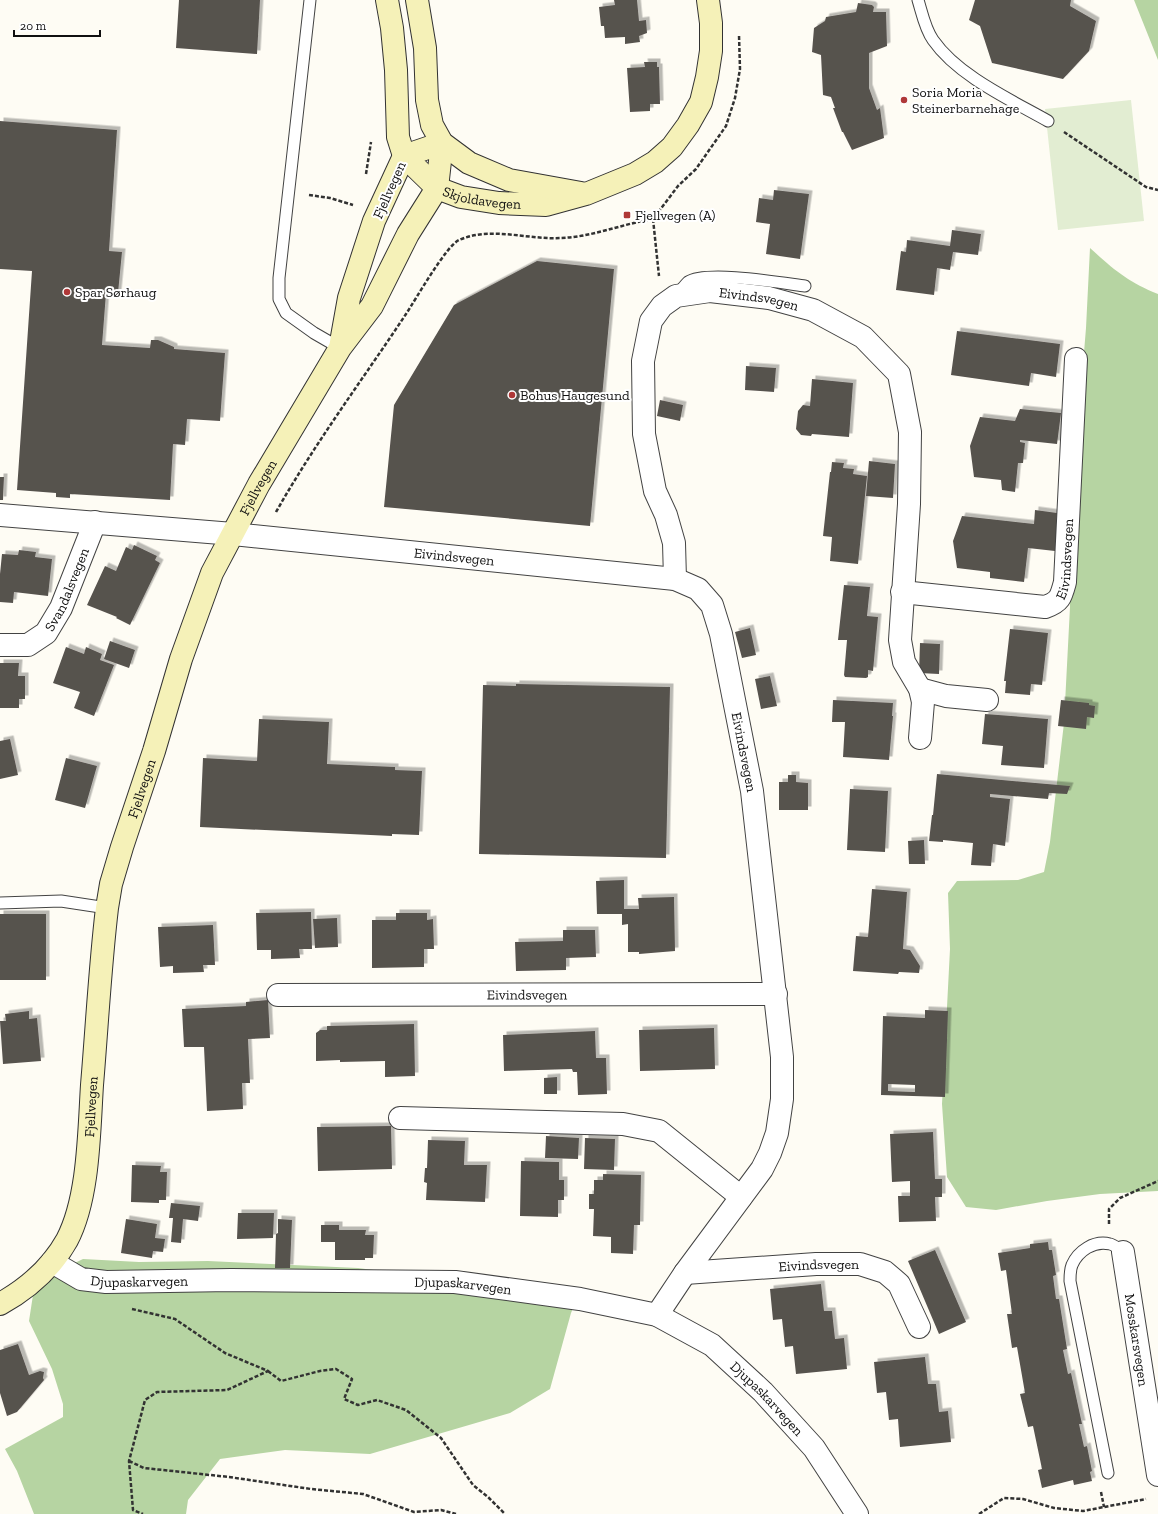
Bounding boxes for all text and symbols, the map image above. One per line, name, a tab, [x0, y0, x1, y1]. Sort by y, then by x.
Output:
scale bar	[14, 12, 100, 38]
text: 20 m	[20, 19, 47, 33]
place label: Soria Moria Steinerbarnehage	[912, 84, 1020, 117]
marker: Soria Moria Steinerbarnehage	[899, 95, 909, 105]
street label: Fjellvegen	[369, 159, 410, 221]
street label: Skjoldavegen	[440, 183, 521, 213]
place label: Fjellvegen (A)	[635, 207, 716, 224]
marker: Fjellvegen (A)	[622, 210, 632, 220]
place label: Spar Sørhaug	[75, 284, 157, 301]
street label: Eivindsvegen	[718, 284, 800, 315]
marker: Spar Sørhaug	[62, 287, 72, 297]
place label: Bohus Haugesund	[520, 387, 630, 404]
marker: Bohus Haugesund	[507, 390, 517, 400]
street label: Fjellvegen	[236, 457, 281, 518]
street label: Eivindsvegen	[1052, 518, 1077, 602]
street label: Eivindsvegen	[413, 544, 495, 570]
street label: Svandalsvegen	[41, 546, 93, 635]
street label: Eivindsvegen	[728, 711, 760, 793]
street label: Fjellvegen	[124, 757, 160, 820]
street label: Eivindsvegen	[487, 986, 567, 1004]
street label: Fjellvegen	[81, 1076, 102, 1138]
street label: Eivindsvegen	[778, 1256, 859, 1276]
street label: Djupaskarvegen	[89, 1272, 188, 1291]
street label: Djupaskarvegen	[414, 1274, 513, 1299]
street label: Mosskarsvegen	[1121, 1293, 1152, 1387]
street label: Djupaskarvegen	[726, 1358, 807, 1440]

